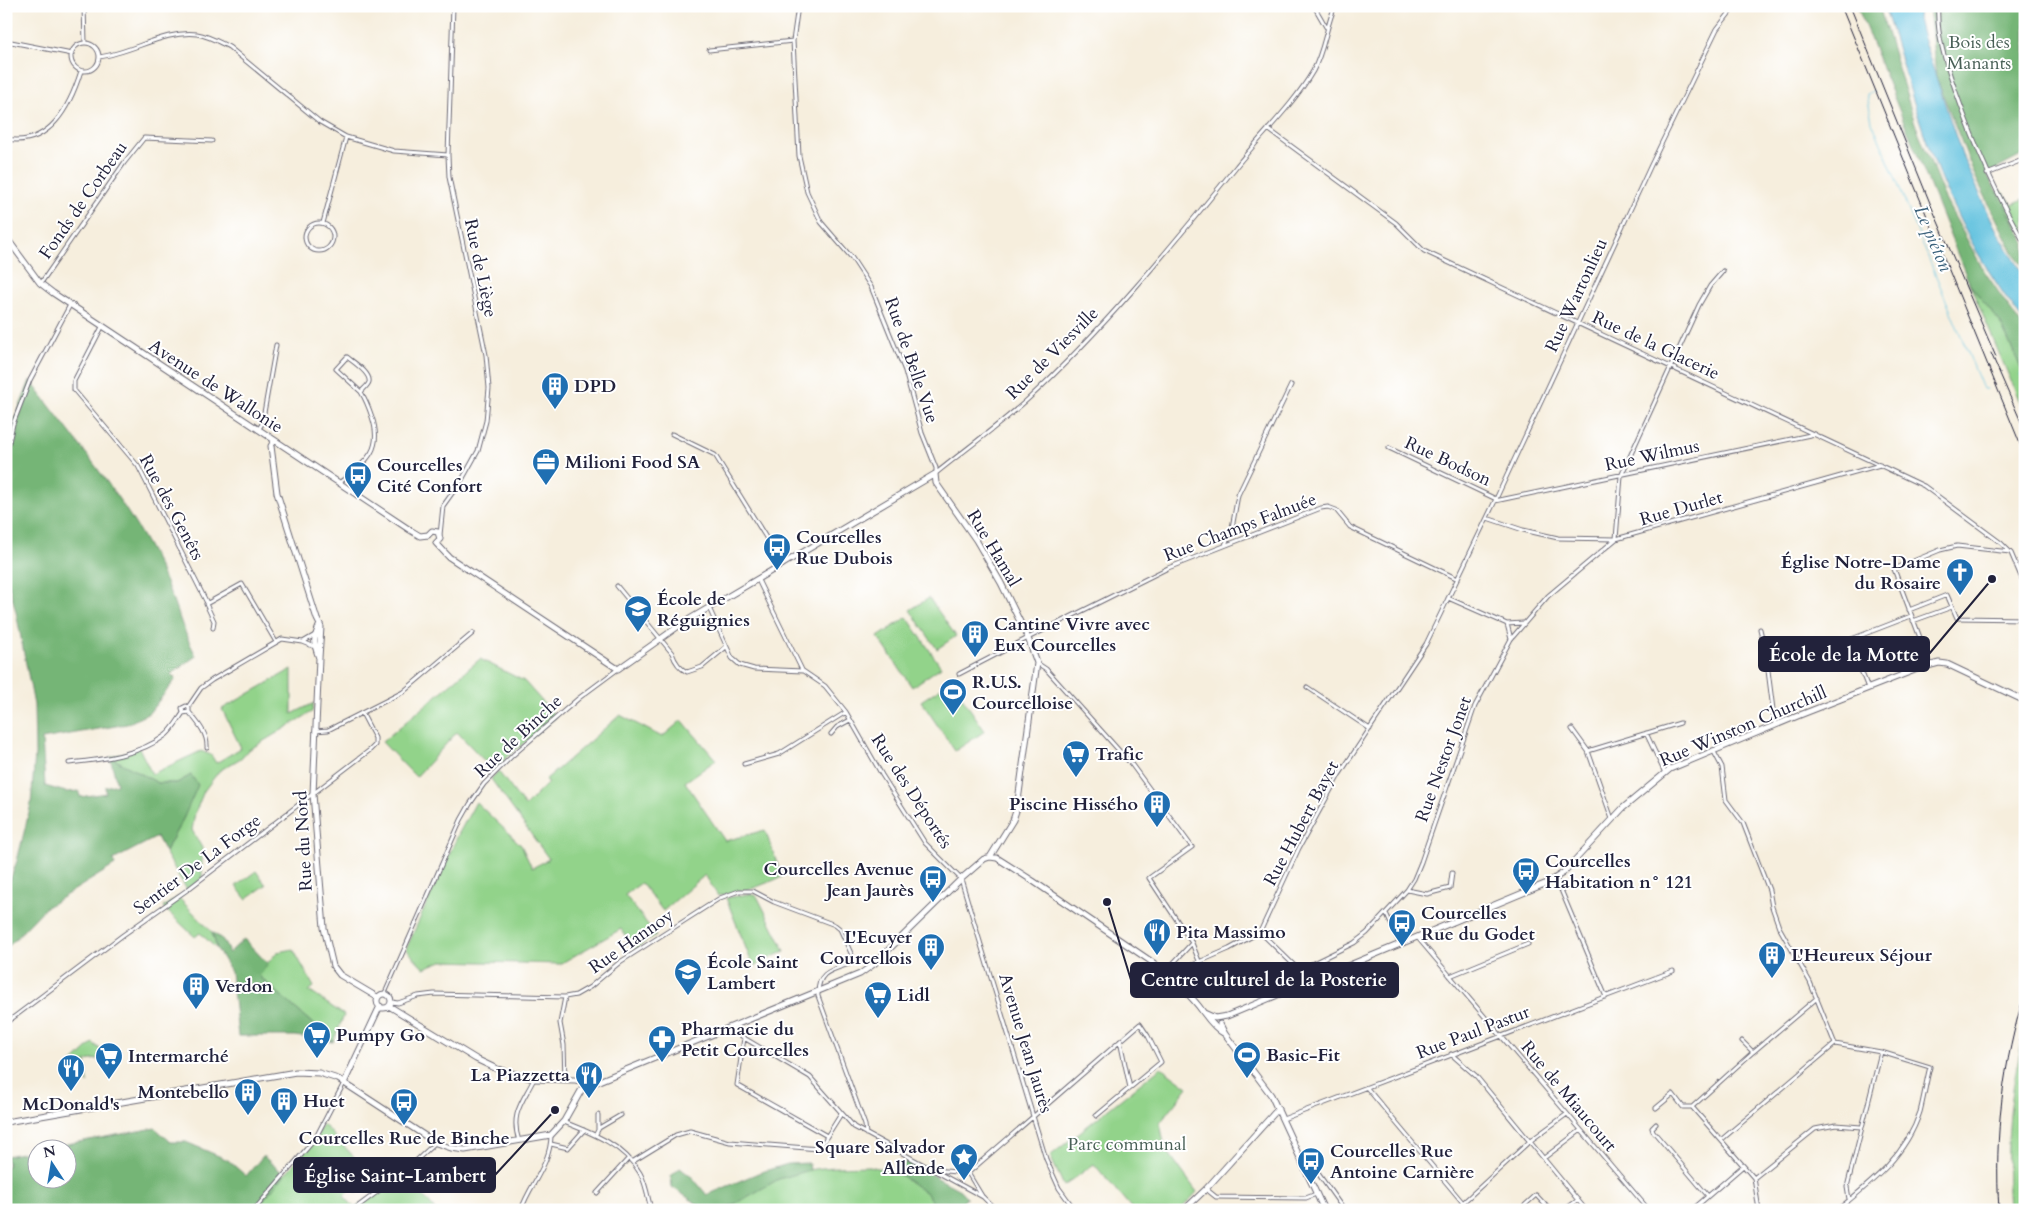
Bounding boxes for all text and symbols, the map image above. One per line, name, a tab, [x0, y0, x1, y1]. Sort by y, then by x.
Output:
park label: Bois des Manants	[1947, 30, 2011, 76]
street label: Fonds de Corbeau	[33, 136, 134, 264]
water label: Le piéton	[1908, 201, 1959, 276]
street label: Rue de Liège	[458, 216, 503, 320]
street label: Rue Wartonlieu	[1539, 234, 1614, 356]
street label: Rue de Belle Vue	[878, 294, 945, 427]
street label: Rue de Viesville	[1000, 301, 1104, 405]
street label: Rue de la Glacerie	[1588, 305, 1724, 386]
street label: Avenue de Wallonie	[144, 334, 288, 439]
building icon: DPD	[540, 371, 570, 410]
place label: DPD	[574, 374, 616, 399]
street label: Rue Bodson	[1400, 430, 1496, 493]
street label: Rue Wilmus	[1603, 433, 1702, 478]
office icon: Milioni Food SA	[531, 447, 561, 486]
street label: Rue des Genêts	[133, 450, 210, 565]
place label: Milioni Food SA	[565, 450, 701, 475]
place label: Courcelles Cité Confort	[377, 453, 483, 499]
bus stop icon: Courcelles Cité Confort	[343, 460, 373, 499]
street label: Rue Durlet	[1637, 485, 1726, 532]
street label: Rue Champs Falnuée	[1160, 487, 1320, 568]
street label: Rue Hamal	[961, 505, 1027, 592]
place label: Courcelles Rue Dubois	[796, 525, 893, 571]
bus stop icon: Courcelles Rue Dubois	[762, 532, 792, 571]
place label: Église Notre-Dame du Rosaire	[1781, 550, 1941, 596]
church icon: Église Notre-Dame du Rosaire	[1945, 557, 1975, 596]
place label: École de Réguignies	[657, 587, 750, 633]
school or university icon: École de Réguignies	[623, 594, 653, 633]
place label: Cantine Vivre avec Eux Courcelles	[994, 612, 1150, 658]
building icon: Cantine Vivre avec Eux Courcelles	[960, 619, 990, 658]
callout: École de la Motte	[1759, 637, 1929, 671]
text: École de la Motte	[1769, 642, 1919, 668]
place label: R.U.S. Courcelloise	[972, 670, 1073, 716]
sports icon: R.U.S. Courcelloise	[938, 677, 968, 716]
street label: Rue Winston Churchill	[1656, 680, 1831, 773]
street label: Rue de Binche	[469, 689, 568, 784]
street label: Rue Nestor Jonet	[1409, 693, 1478, 825]
street label: Rue des Déportés	[865, 729, 958, 854]
supermarket icon: Trafic	[1061, 739, 1091, 778]
place label: Trafic	[1095, 742, 1144, 767]
street label: Rue Hubert Bayet	[1258, 756, 1345, 890]
building icon: Piscine Hissého	[1142, 789, 1172, 828]
street label: Rue du Nord	[288, 790, 319, 892]
place label: Piscine Hissého	[1009, 792, 1138, 817]
street label: Sentier De La Forge	[128, 808, 266, 921]
place label: Courcelles Habitation n° 121	[1545, 849, 1693, 895]
bus stop icon: Courcelles Habitation n° 121	[1511, 856, 1541, 895]
place label: Courcelles Avenue Jean Jaurès	[764, 857, 914, 903]
bus stop icon: Courcelles Avenue Jean Jaurès	[918, 864, 948, 903]
place label: Courcelles Rue du Godet	[1421, 901, 1536, 947]
street label: Rue Hannoy	[584, 903, 679, 980]
bus stop icon: Courcelles Rue du Godet	[1387, 908, 1417, 947]
restaurant icon: Pita Massimo	[1142, 917, 1172, 956]
place label: Pita Massimo	[1176, 920, 1286, 945]
place label: L'Ecuyer Courcellois	[820, 925, 913, 971]
building icon: L'Ecuyer Courcellois	[916, 932, 946, 971]
building icon: L'Heureux Séjour	[1757, 940, 1787, 979]
place label: L'Heureux Séjour	[1791, 943, 1933, 968]
place label: École Saint Lambert	[707, 950, 799, 996]
school or university icon: École Saint Lambert	[673, 957, 703, 996]
callout: Centre culturel de la Posterie	[1131, 963, 1398, 997]
text: Centre culturel de la Posterie	[1141, 967, 1387, 993]
street label: Avenue Jean Jaurès	[992, 970, 1059, 1116]
building icon: Verdon	[181, 971, 211, 1010]
place label: Verdon	[215, 974, 273, 999]
supermarket icon: Lidl	[863, 980, 893, 1019]
place label: Lidl	[897, 983, 930, 1008]
street label: Rue Paul Pastur	[1413, 999, 1534, 1066]
place label: Pharmacie du Petit Courcelles	[681, 1017, 809, 1063]
supermarket icon: Pumpy Go	[302, 1020, 332, 1059]
place label: Pumpy Go	[336, 1023, 425, 1048]
pharmacy icon: Pharmacie du Petit Courcelles	[647, 1024, 677, 1063]
street label: Rue de Miaucourt	[1515, 1036, 1623, 1157]
sports icon: Basic-Fit	[1232, 1040, 1262, 1079]
supermarket icon: Intermarché	[94, 1041, 124, 1080]
place label: Basic-Fit	[1266, 1043, 1341, 1068]
place label: Intermarché	[128, 1044, 229, 1069]
restaurant icon: McDonald's	[56, 1053, 86, 1092]
restaurant icon: La Piazzetta	[574, 1060, 604, 1099]
place label: La Piazzetta	[471, 1063, 570, 1088]
building icon: Montebello	[233, 1077, 263, 1116]
place label: Montebello	[137, 1080, 229, 1105]
building icon: Huet	[269, 1086, 299, 1125]
bus stop icon: Courcelles Rue de Binche	[389, 1087, 419, 1126]
place label: Huet	[303, 1089, 345, 1114]
place label: McDonald's	[22, 1092, 120, 1117]
place label: Courcelles Rue de Binche	[298, 1126, 510, 1151]
park label: Parc communal	[1068, 1132, 1187, 1157]
place label: Square Salvador Allende	[815, 1135, 946, 1181]
north arrow	[28, 1138, 78, 1188]
place label: Courcelles Rue Antoine Carnière	[1330, 1139, 1475, 1185]
text: N	[41, 1141, 57, 1162]
place icon: Square Salvador Allende	[949, 1142, 979, 1181]
bus stop icon: Courcelles Rue Antoine Carnière	[1296, 1146, 1326, 1185]
callout: Église Saint-Lambert	[294, 1158, 495, 1192]
text: Église Saint-Lambert	[304, 1163, 486, 1189]

